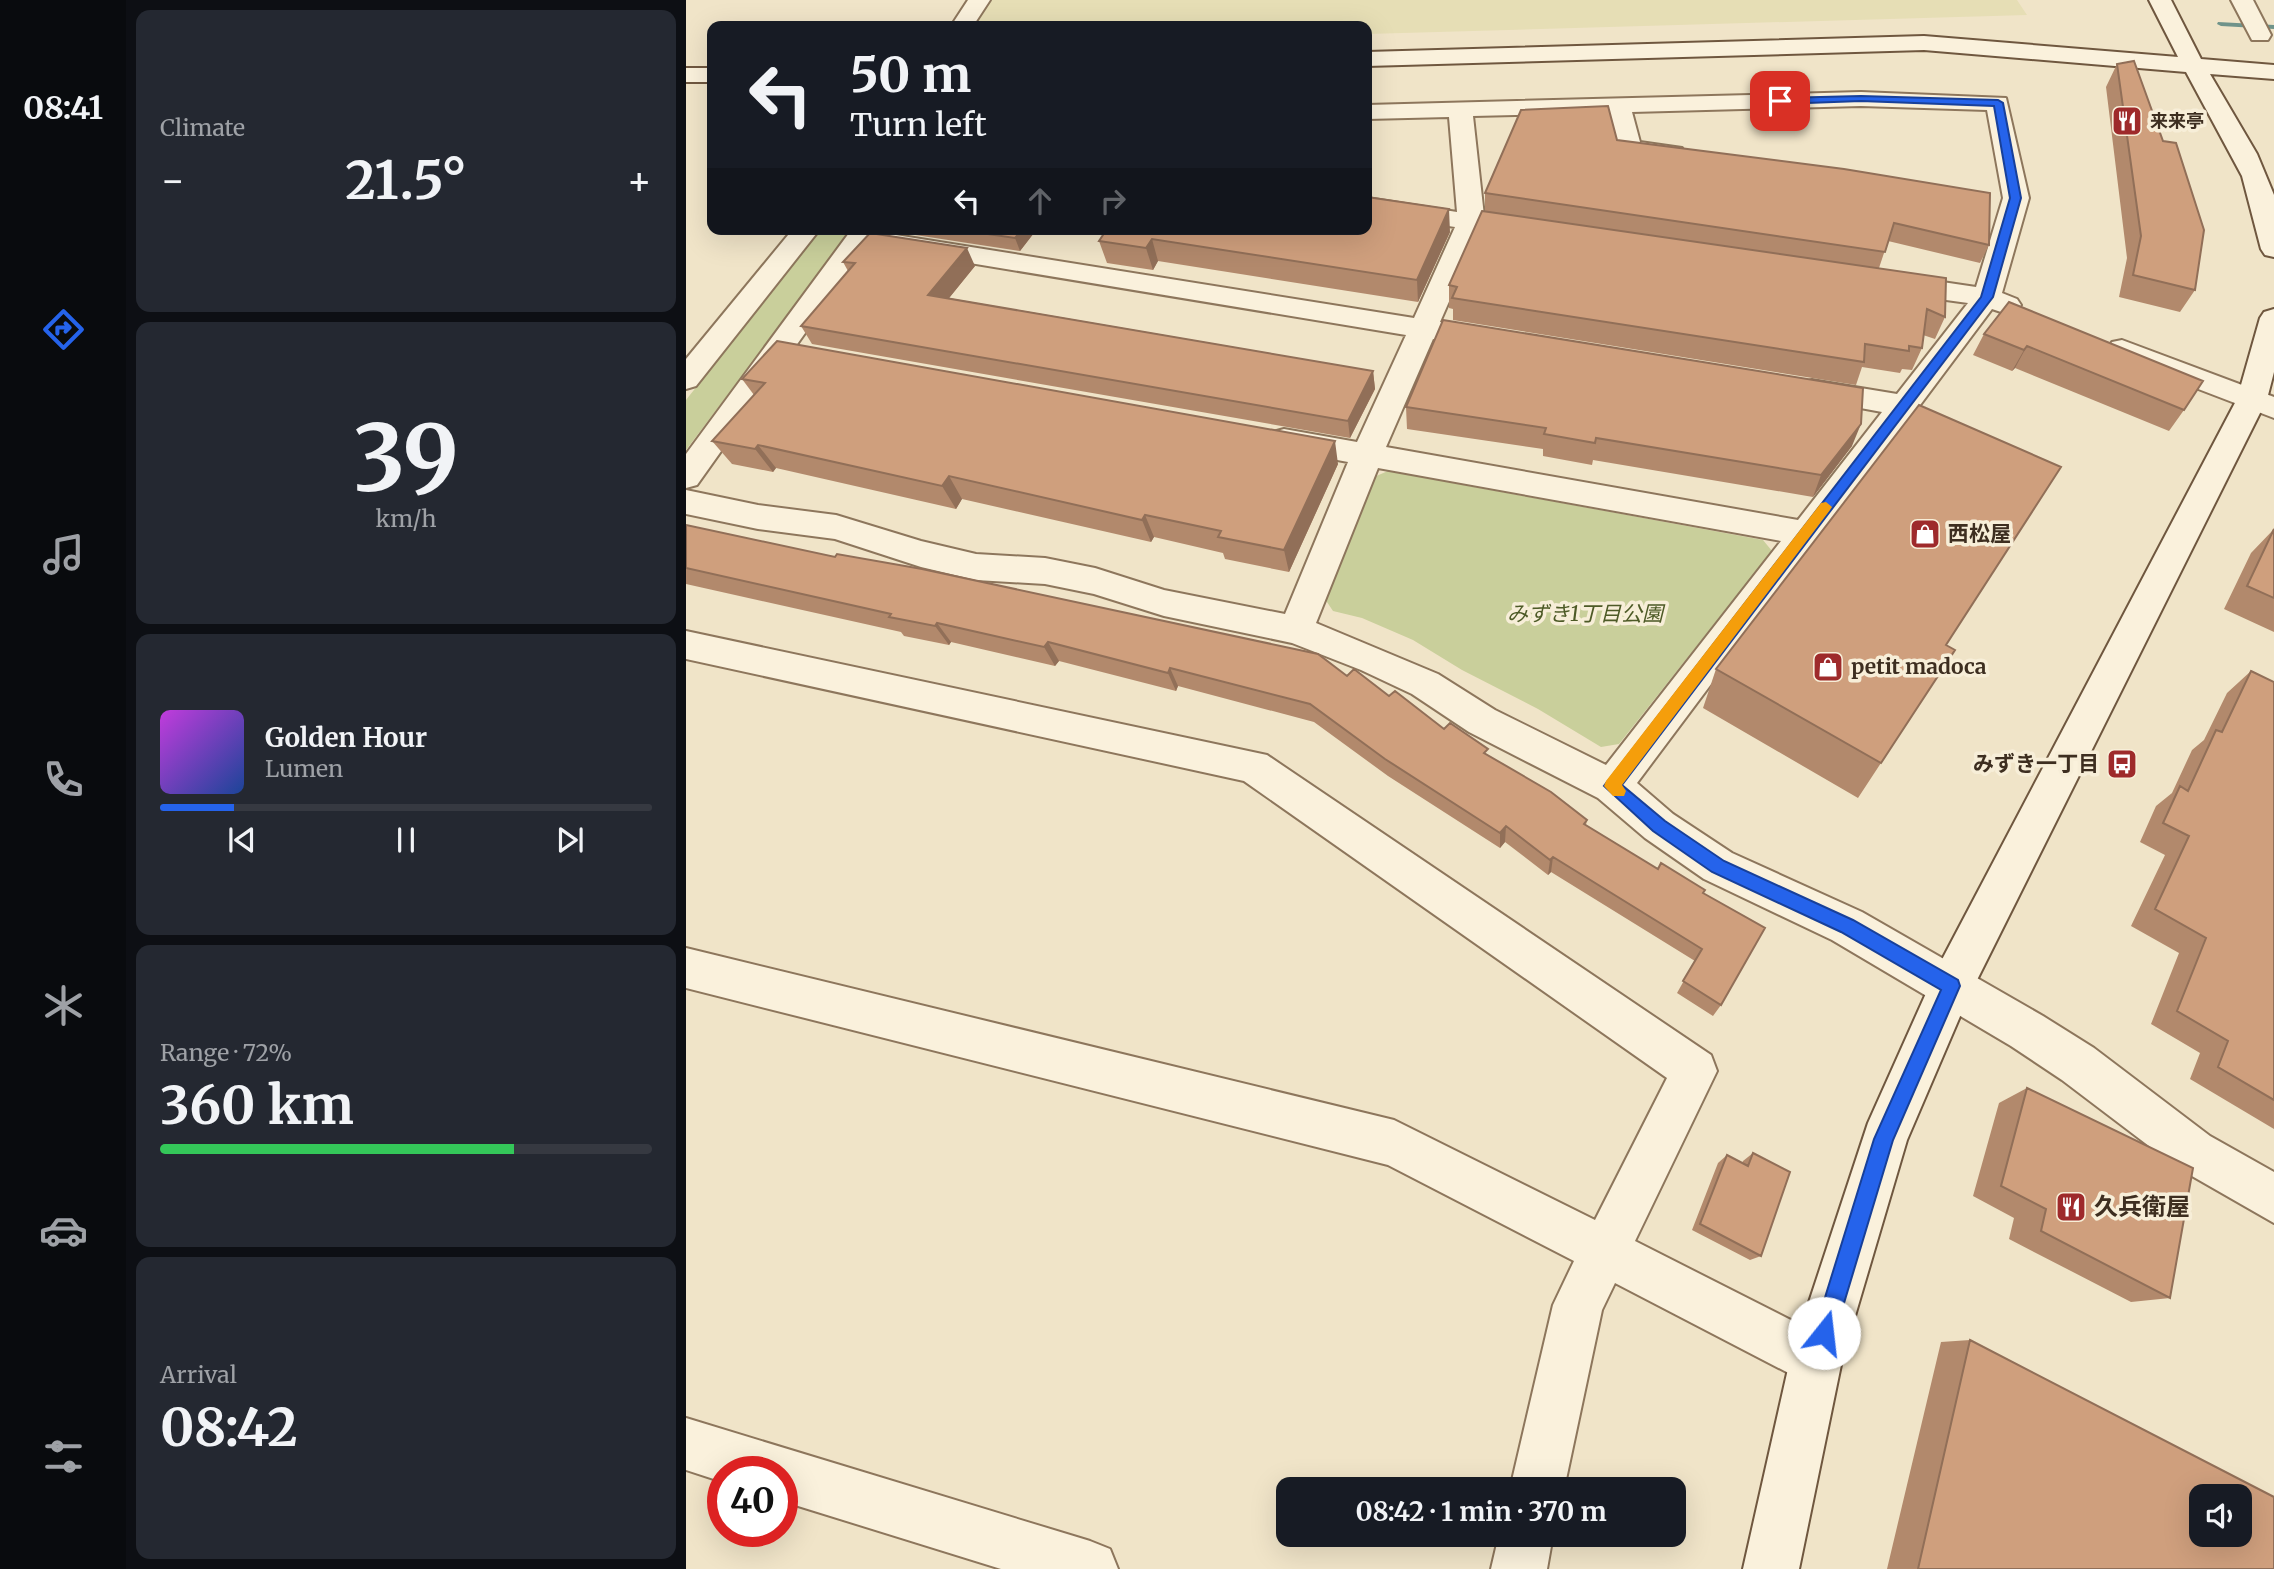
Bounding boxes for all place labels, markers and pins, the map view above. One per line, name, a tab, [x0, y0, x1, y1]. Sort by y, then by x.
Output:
pin	[1750, 71, 1810, 131]
restaurant icon: 来来亭	[2110, 104, 2144, 138]
place label: 来来亭	[2150, 109, 2204, 132]
shop icon: 西松屋	[1908, 517, 1942, 551]
place label: 西松屋	[1948, 520, 2011, 547]
shop icon: petit madoca	[1811, 650, 1845, 684]
place label: petit madoca	[1851, 653, 1987, 680]
bus stop icon: みずき一丁目	[2105, 747, 2139, 781]
place label: みずき一丁目	[1973, 750, 2099, 777]
restaurant icon: 久兵衛屋	[2054, 1190, 2088, 1224]
place label: 久兵衛屋	[2094, 1191, 2190, 1222]

